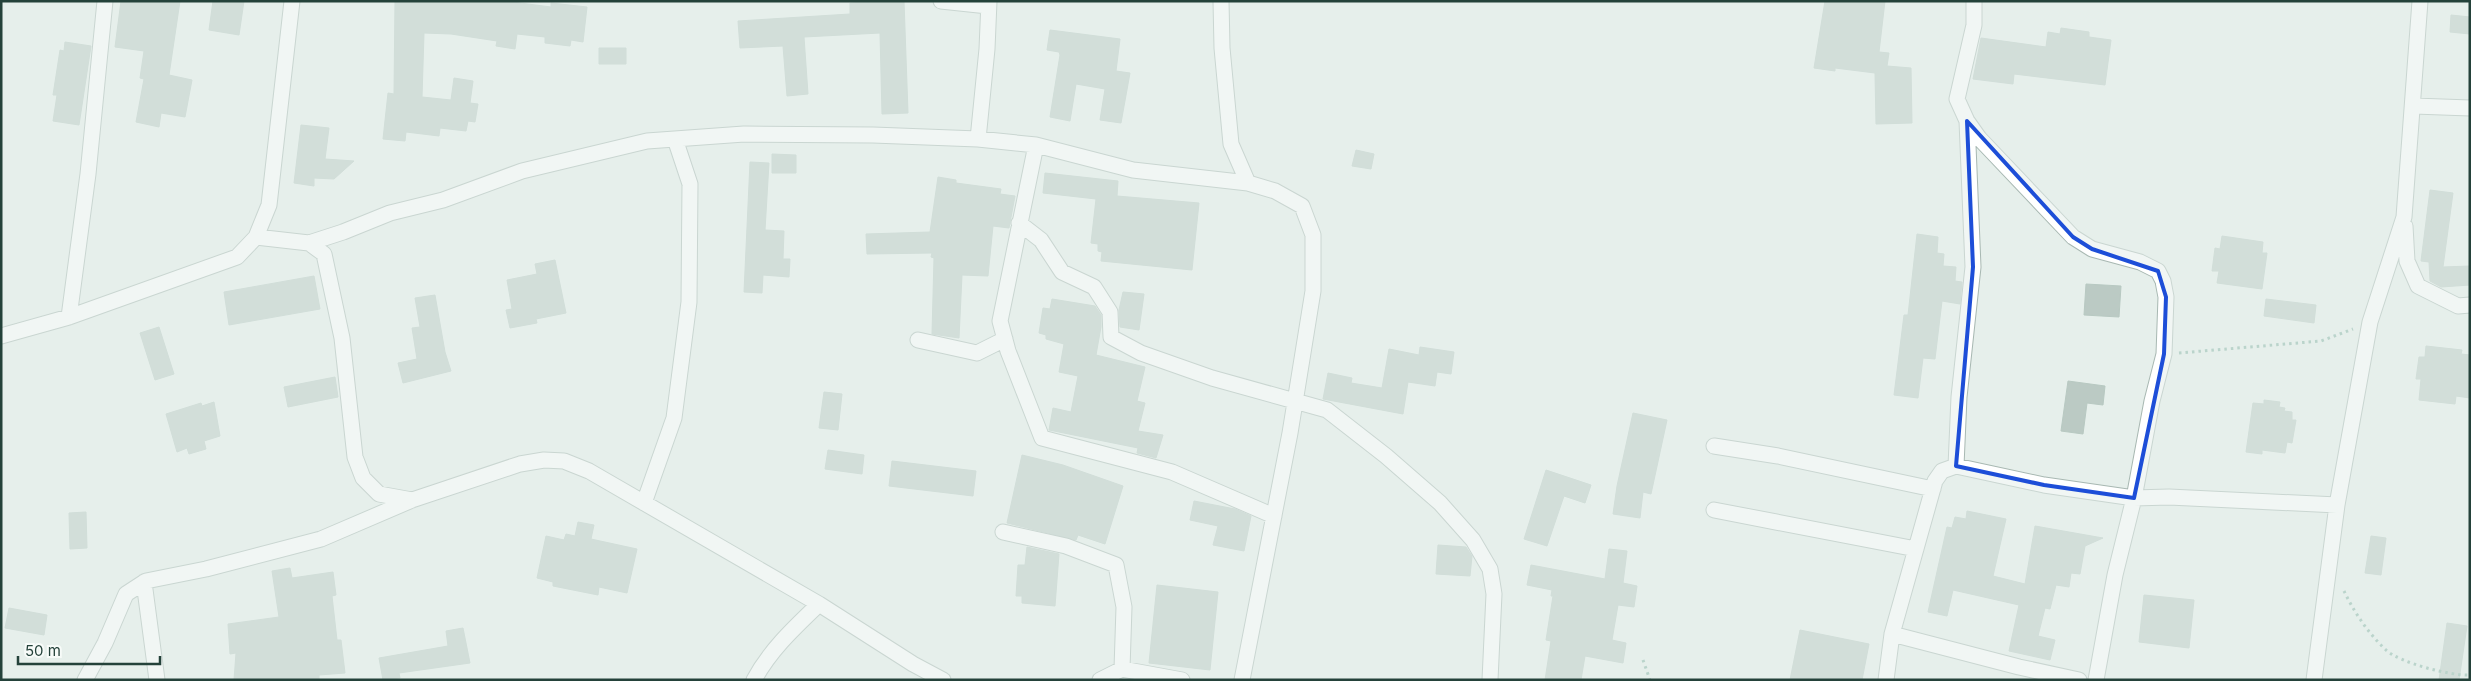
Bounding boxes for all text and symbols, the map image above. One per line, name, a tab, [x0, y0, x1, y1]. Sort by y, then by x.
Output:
scale bar	[18, 634, 160, 666]
text: 50 m	[25, 641, 61, 660]

